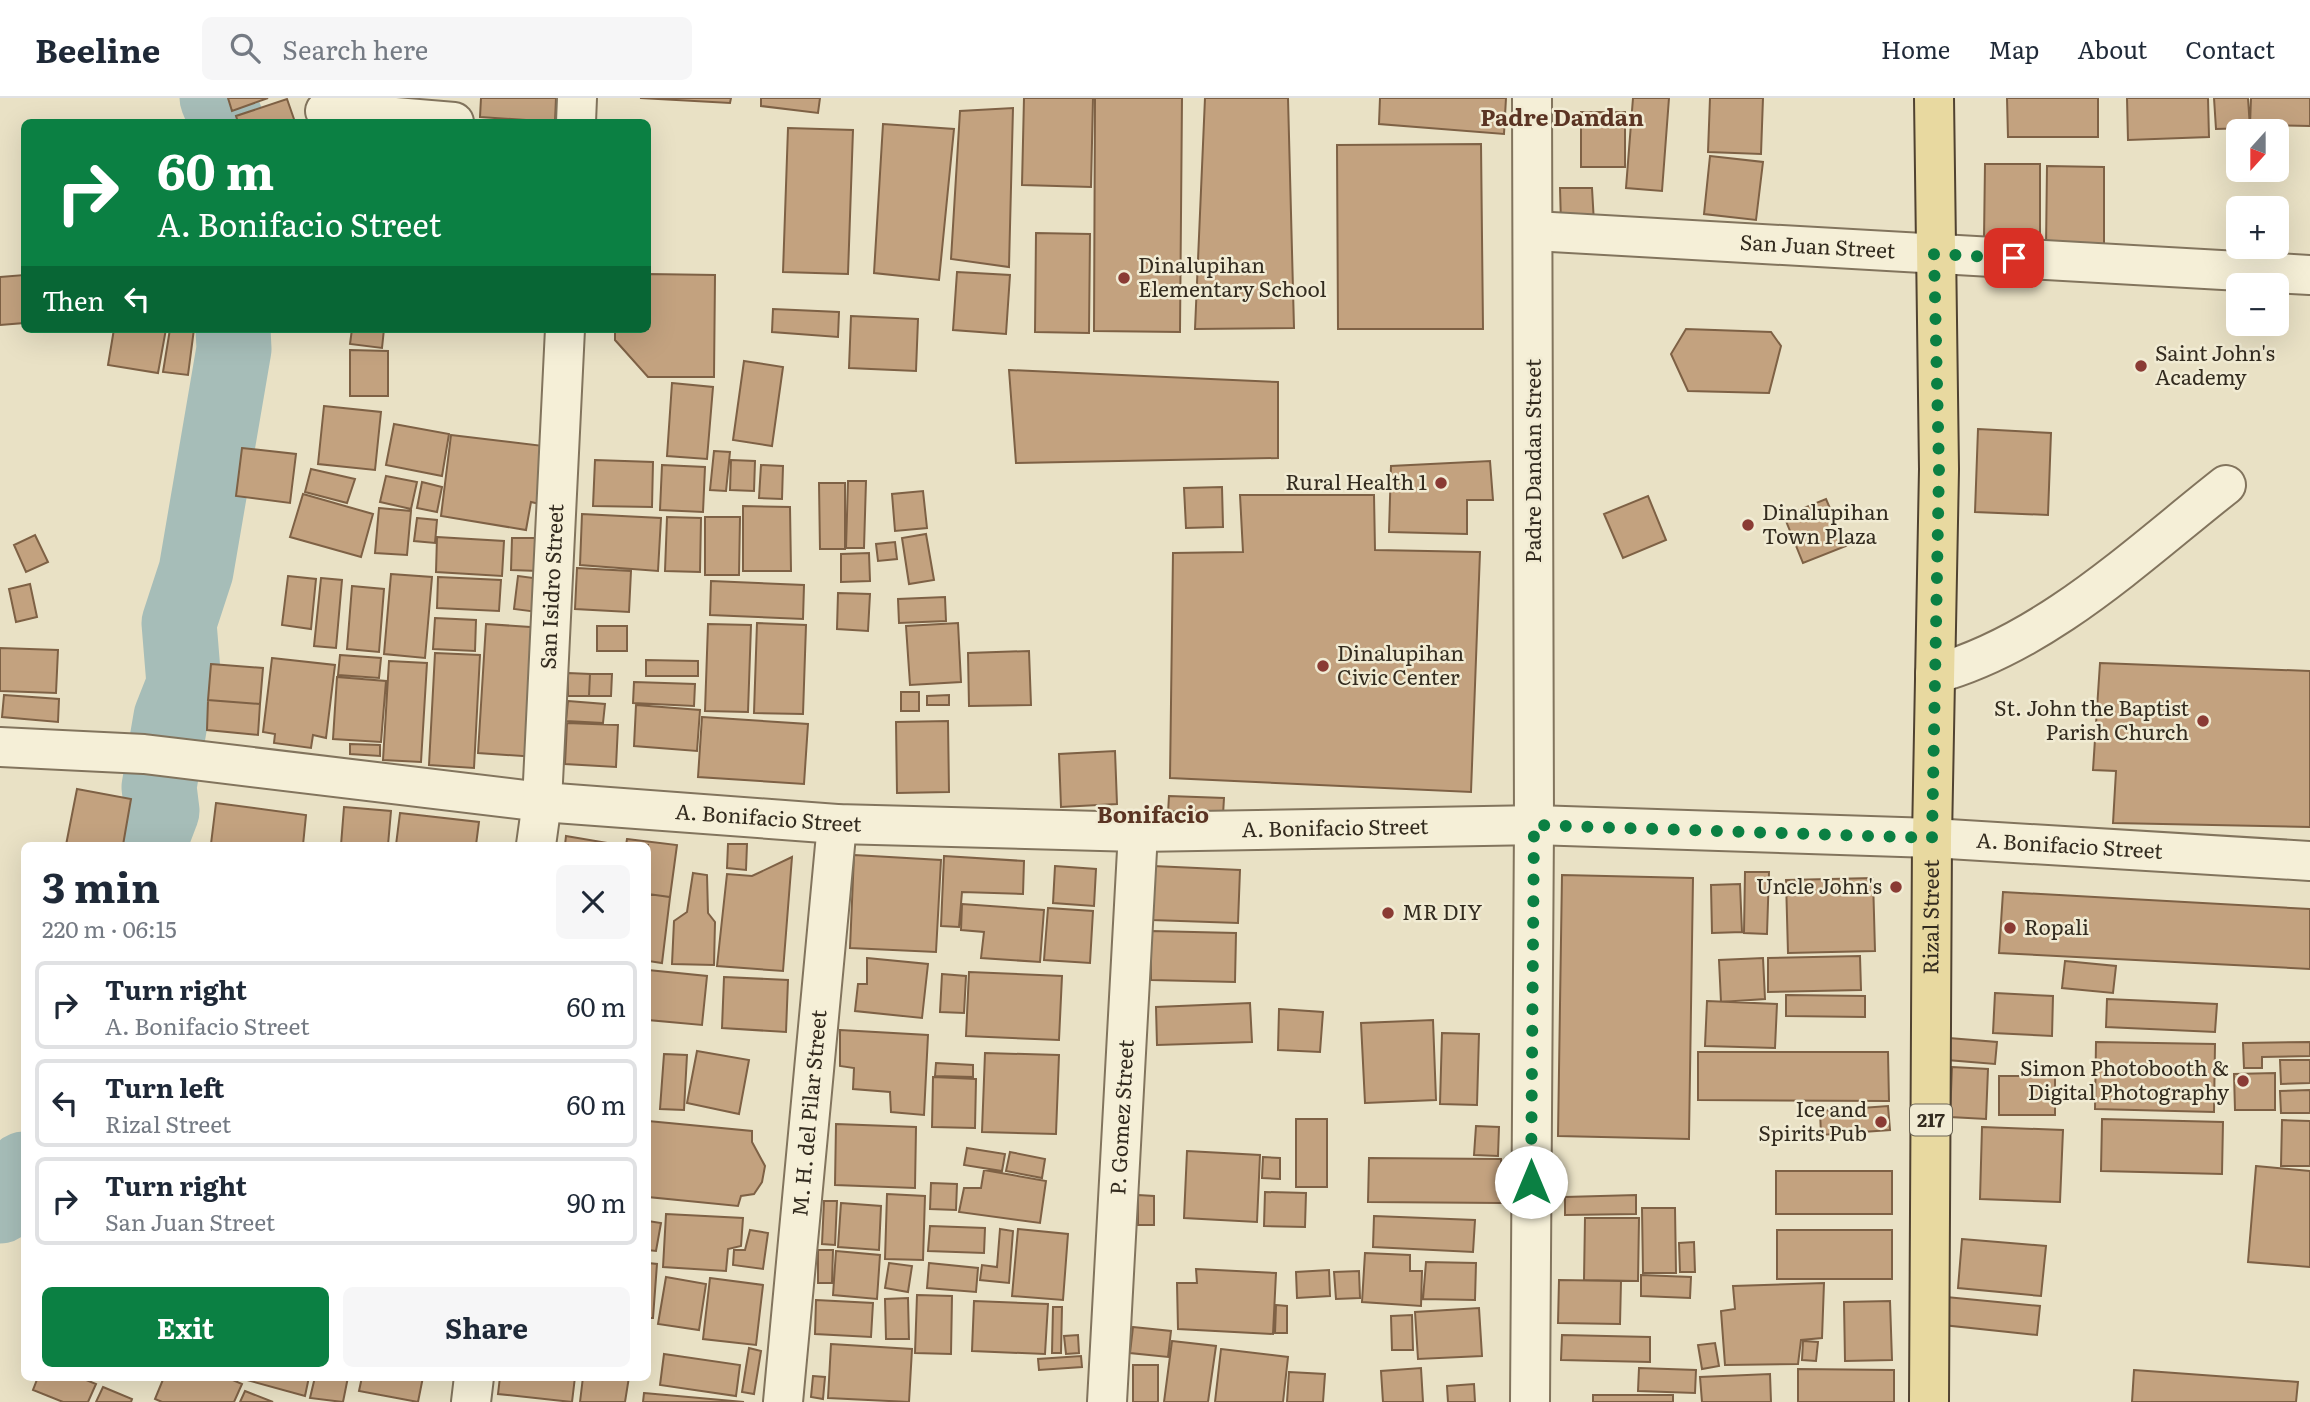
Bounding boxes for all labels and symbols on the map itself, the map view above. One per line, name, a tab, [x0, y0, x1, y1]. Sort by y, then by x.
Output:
district label: Padre Dandan	[1480, 99, 1644, 133]
north arrow	[2226, 119, 2289, 182]
street label: San Juan Street	[1739, 225, 1897, 264]
pin	[1984, 228, 2044, 288]
place label: Dinalupihan Elementary School	[1138, 248, 1327, 303]
marker: Dinalupihan Elementary School	[1116, 270, 1132, 286]
place label: Saint John's Academy	[2155, 336, 2275, 391]
street label: Padre Dandan Street	[1516, 358, 1547, 563]
marker: Saint John's Academy	[2133, 358, 2149, 374]
place label: Rural Health 1	[1285, 465, 1427, 496]
marker: Rural Health 1	[1433, 475, 1449, 491]
place label: Dinalupihan Town Plaza	[1762, 495, 1889, 550]
street label: San Isidro Street	[530, 502, 570, 670]
marker: Dinalupihan Town Plaza	[1740, 517, 1756, 533]
place label: Dinalupihan Civic Center	[1337, 636, 1464, 691]
marker: Dinalupihan Civic Center	[1315, 658, 1331, 674]
place label: St. John the Baptist Parish Church	[1994, 691, 2190, 746]
marker: St. John the Baptist Parish Church	[2195, 713, 2211, 729]
street label: A. Bonifacio Street	[674, 794, 863, 838]
district label: Bonifacio	[1097, 796, 1209, 830]
street label: A. Bonifacio Street	[1241, 809, 1429, 843]
street label: A. Bonifacio Street	[1975, 823, 2164, 865]
street label: Rizal Street	[1913, 859, 1945, 975]
place label: Uncle John's	[1756, 869, 1882, 900]
marker: Uncle John's	[1888, 879, 1904, 895]
place label: MR DIY	[1402, 895, 1482, 926]
marker: MR DIY	[1380, 905, 1396, 921]
place label: Ropali	[2024, 910, 2089, 941]
marker: Ropali	[2002, 920, 2018, 936]
street label: M. H. del Pilar Street	[782, 1008, 833, 1218]
street label: P. Gomez Street	[1100, 1038, 1140, 1196]
place label: Simon Photobooth & Digital Photography	[2020, 1051, 2230, 1106]
marker: Simon Photobooth & Digital Photography	[2235, 1073, 2251, 1089]
place label: Ice and Spirits Pub	[1758, 1092, 1867, 1147]
road number: 217	[1910, 1104, 1952, 1136]
marker: Ice and Spirits Pub	[1873, 1114, 1889, 1130]
position arrow	[1494, 1145, 1568, 1219]

